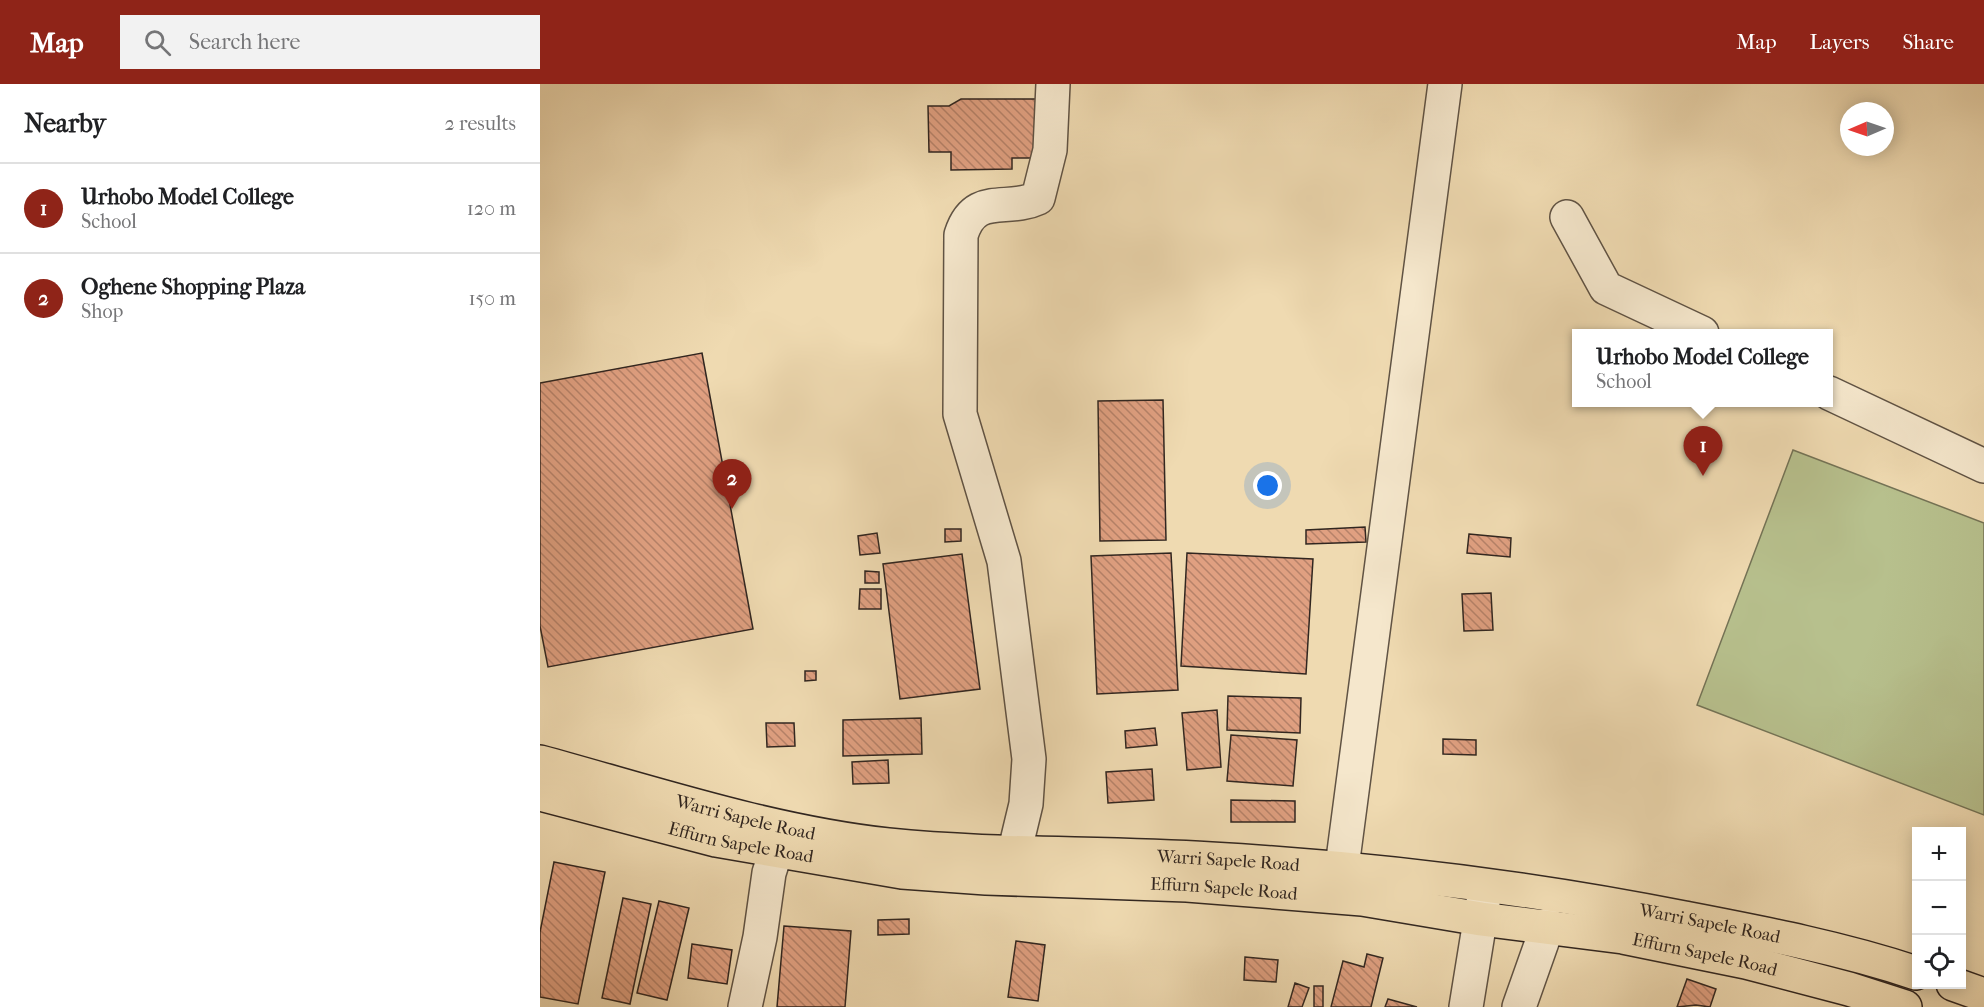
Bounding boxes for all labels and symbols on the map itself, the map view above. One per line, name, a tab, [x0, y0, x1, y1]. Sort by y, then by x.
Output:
north arrow	[1840, 102, 1894, 156]
pin: 1	[1684, 426, 1722, 476]
pin: 2	[712, 460, 752, 509]
your location	[1253, 471, 1282, 500]
street label: Warri Sapele Road	[672, 790, 817, 845]
street label: Effurn Sapele Road	[666, 818, 815, 868]
street label: Warri Sapele Road	[1155, 846, 1301, 876]
street label: Effurn Sapele Road	[1150, 874, 1299, 905]
street label: Warri Sapele Road	[1637, 899, 1782, 948]
street label: Effurn Sapele Road	[1630, 929, 1780, 981]

